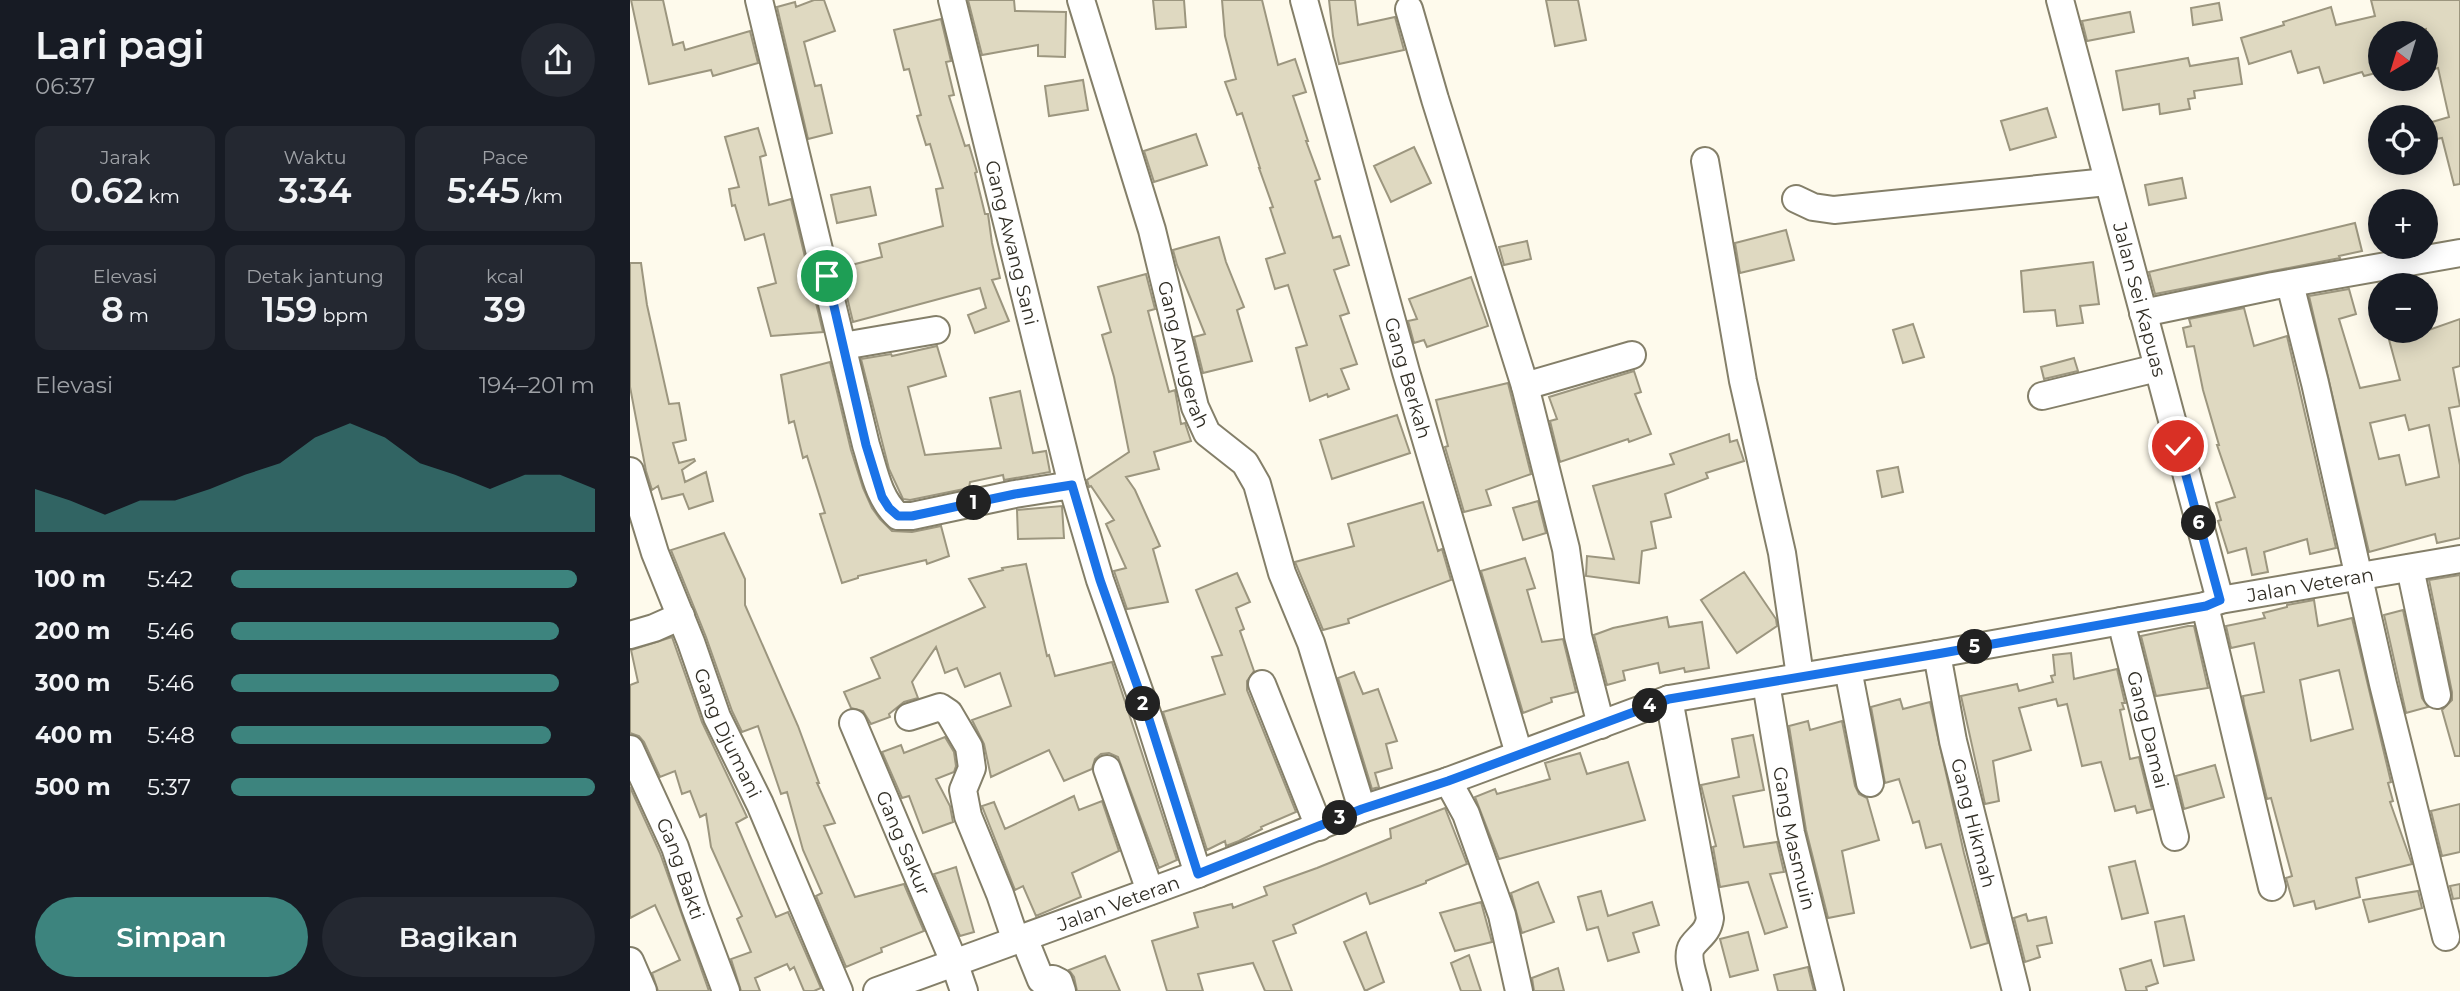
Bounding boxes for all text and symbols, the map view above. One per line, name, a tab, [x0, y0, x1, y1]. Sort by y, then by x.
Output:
north arrow	[2368, 21, 2438, 91]
map controls	[2368, 21, 2438, 343]
text: Lari pagi	[35, 22, 204, 69]
button: share	[521, 23, 595, 97]
text: 06:37	[35, 72, 95, 100]
button: locate	[2368, 105, 2438, 175]
text: Jarak	[100, 146, 150, 169]
text: Waktu	[283, 146, 347, 169]
text: Pace	[482, 146, 528, 169]
street label: Gang Awang Sani	[980, 158, 1043, 328]
text: 0.62	[70, 169, 144, 212]
text: 3:34	[278, 169, 352, 212]
text: 5:45	[447, 169, 520, 212]
text: km	[144, 185, 180, 208]
text: /km	[520, 185, 563, 208]
button: +	[2368, 189, 2438, 259]
street label: Jalan Sei Kapuas	[2108, 219, 2171, 379]
pin	[797, 246, 857, 306]
icon: arrive	[808, 257, 846, 295]
text: Elevasi	[93, 265, 157, 288]
text: Detak jantung	[246, 265, 384, 288]
text: kcal	[486, 265, 524, 288]
button: −	[2368, 273, 2438, 343]
street label: Gang Anugerah	[1153, 278, 1214, 432]
text: 8	[101, 288, 124, 331]
text: 159	[262, 288, 317, 331]
text: 39	[484, 288, 526, 331]
text: m	[124, 304, 149, 327]
text: bpm	[317, 304, 368, 327]
street label: Gang Berkah	[1380, 315, 1436, 442]
text: Elevasi	[35, 371, 113, 399]
text: 194–201 m	[479, 371, 595, 399]
pin	[2148, 416, 2208, 476]
icon: check	[2159, 427, 2197, 465]
pin: 1	[956, 486, 992, 520]
text: 1	[970, 491, 977, 514]
pin: 6	[2182, 505, 2216, 540]
text: 6	[2192, 511, 2205, 534]
street label: Jalan Veteran	[2244, 563, 2376, 607]
text: 100 m	[35, 565, 106, 593]
text: 5:42	[147, 565, 193, 593]
text: 200 m	[35, 617, 110, 645]
text: 5:46	[147, 617, 194, 645]
pin: 5	[1958, 630, 1992, 664]
text: 5	[1969, 635, 1980, 658]
street label: Gang Djumani	[689, 665, 766, 802]
text: 300 m	[35, 669, 111, 697]
text: 5:46	[147, 669, 194, 697]
street label: Gang Damai	[2122, 669, 2173, 791]
pin: 2	[1126, 686, 1160, 722]
pin: 4	[1632, 688, 1668, 724]
text: 2	[1137, 692, 1148, 715]
text: 4	[1643, 694, 1656, 717]
text: 400 m	[35, 721, 113, 749]
text: 5:48	[147, 721, 195, 749]
street label: Gang Hikmah	[1946, 756, 2001, 890]
street label: Gang Masmuin	[1768, 765, 1821, 913]
text: 500 m	[35, 773, 111, 801]
text: 5:37	[147, 773, 191, 801]
street label: Gang Sakur	[871, 787, 935, 899]
pin: 3	[1322, 800, 1358, 836]
text: 3	[1334, 806, 1345, 829]
street label: Gang Bakti	[651, 814, 709, 923]
street label: Jalan Veteran	[1053, 871, 1183, 937]
button: Simpan	[35, 897, 308, 977]
button: Bagikan	[322, 897, 595, 977]

